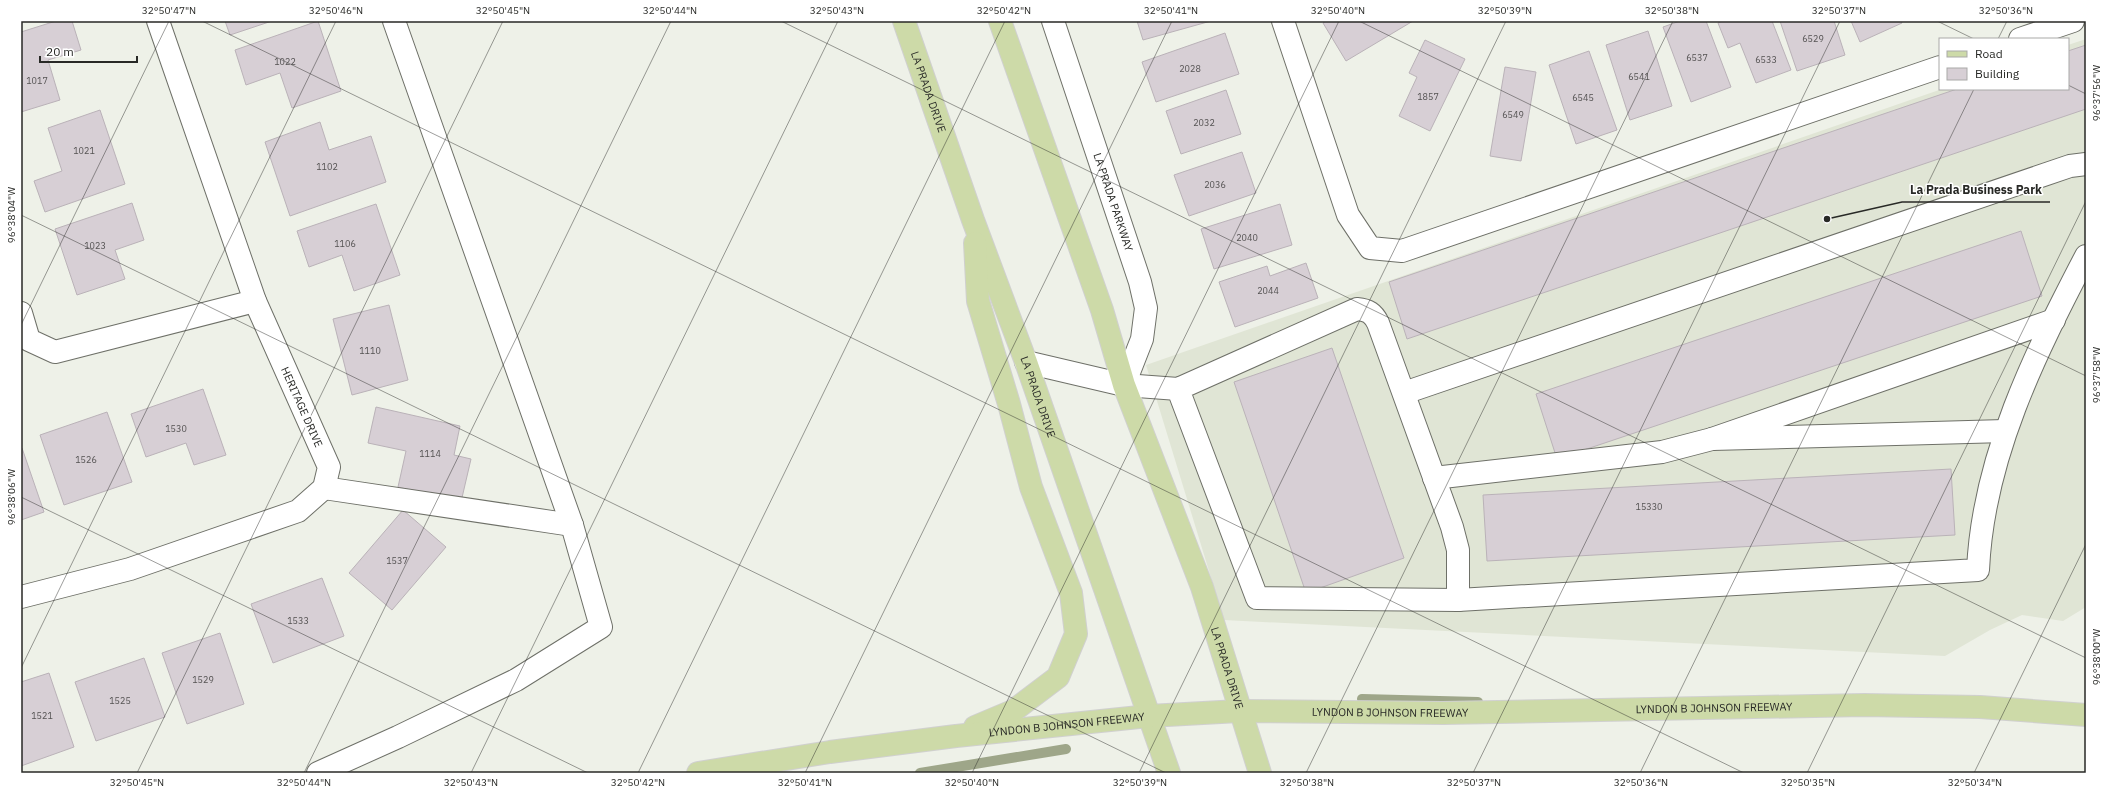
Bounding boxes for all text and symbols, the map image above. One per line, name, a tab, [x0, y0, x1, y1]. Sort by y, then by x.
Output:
text: 32°50'47"N	[142, 4, 196, 17]
text: 32°50'46"N	[309, 4, 363, 17]
text: 32°50'45"N	[476, 4, 530, 17]
text: 32°50'44"N	[643, 4, 697, 17]
text: 32°50'43"N	[810, 4, 864, 17]
text: 32°50'42"N	[977, 4, 1031, 17]
text: 32°50'41"N	[1144, 4, 1198, 17]
text: 32°50'40"N	[1311, 4, 1365, 17]
text: 32°50'39"N	[1478, 4, 1532, 17]
text: 32°50'38"N	[1645, 4, 1699, 17]
text: 32°50'37"N	[1812, 4, 1866, 17]
text: 32°50'36"N	[1979, 4, 2033, 17]
house number: 6529	[1802, 33, 1824, 44]
scale bar	[40, 38, 137, 64]
legend	[1939, 38, 2069, 90]
text: 20 m	[46, 44, 74, 59]
text: Road	[1975, 46, 2003, 61]
street label: LA PRADA DRIVE	[908, 49, 949, 134]
house number: 6537	[1686, 52, 1708, 63]
house number: 6533	[1755, 54, 1777, 65]
house number: 1022	[274, 56, 296, 67]
house number: 2028	[1179, 63, 1201, 74]
text: 96°37'56"W	[2090, 65, 2103, 121]
text: Building	[1975, 66, 2020, 81]
house number: 6541	[1628, 71, 1650, 82]
house number: 1017	[26, 75, 48, 86]
house number: 1857	[1417, 91, 1439, 102]
house number: 6545	[1572, 92, 1594, 103]
house number: 6549	[1502, 109, 1524, 120]
house number: 2032	[1193, 117, 1215, 128]
house number: 1021	[73, 145, 95, 156]
street label: LA PRADA PARKWAY	[1090, 151, 1136, 254]
house number: 1102	[316, 161, 338, 172]
callout: La Prada Business Park	[1902, 178, 2050, 202]
house number: 2036	[1204, 179, 1226, 190]
text: La Prada Business Park	[1910, 182, 2042, 197]
text: 96°38'04"W	[5, 187, 18, 243]
house number: 2040	[1236, 232, 1258, 243]
house number: 1106	[334, 238, 356, 249]
house number: 1023	[84, 240, 106, 251]
house number: 2044	[1257, 285, 1279, 296]
house number: 1110	[359, 345, 381, 356]
text: 96°37'58"W	[2090, 347, 2103, 403]
street label: LA PRADA DRIVE	[1017, 354, 1059, 439]
street label: HERITAGE DRIVE	[278, 365, 326, 449]
house number: 1530	[165, 423, 187, 434]
house number: 1114	[419, 448, 441, 459]
house number: 1526	[75, 454, 97, 465]
text: 96°38'06"W	[5, 469, 18, 525]
house number: 15330	[1635, 501, 1663, 512]
house number: 1537	[386, 555, 408, 566]
house number: 1533	[287, 615, 309, 626]
street label: LA PRADA DRIVE	[1208, 625, 1247, 711]
text: 96°38'00"W	[2090, 629, 2103, 685]
house number: 1529	[192, 674, 214, 685]
house number: 1525	[109, 695, 131, 706]
street label: LYNDON B JOHNSON FREEWAY	[1636, 699, 1793, 716]
street label: LYNDON B JOHNSON FREEWAY	[1312, 705, 1469, 720]
street label: LYNDON B JOHNSON FREEWAY	[988, 709, 1146, 740]
house number: 1521	[31, 710, 53, 721]
text: 32°50'45"N	[110, 776, 164, 789]
text: 32°50'44"N	[277, 776, 331, 789]
text: 32°50'43"N	[444, 776, 498, 789]
text: 32°50'42"N	[611, 776, 665, 789]
text: 32°50'41"N	[778, 776, 832, 789]
text: 32°50'40"N	[945, 776, 999, 789]
text: 32°50'39"N	[1113, 776, 1167, 789]
text: 32°50'38"N	[1280, 776, 1334, 789]
text: 32°50'37"N	[1447, 776, 1501, 789]
text: 32°50'36"N	[1614, 776, 1668, 789]
text: 32°50'35"N	[1781, 776, 1835, 789]
text: 32°50'34"N	[1948, 776, 2002, 789]

